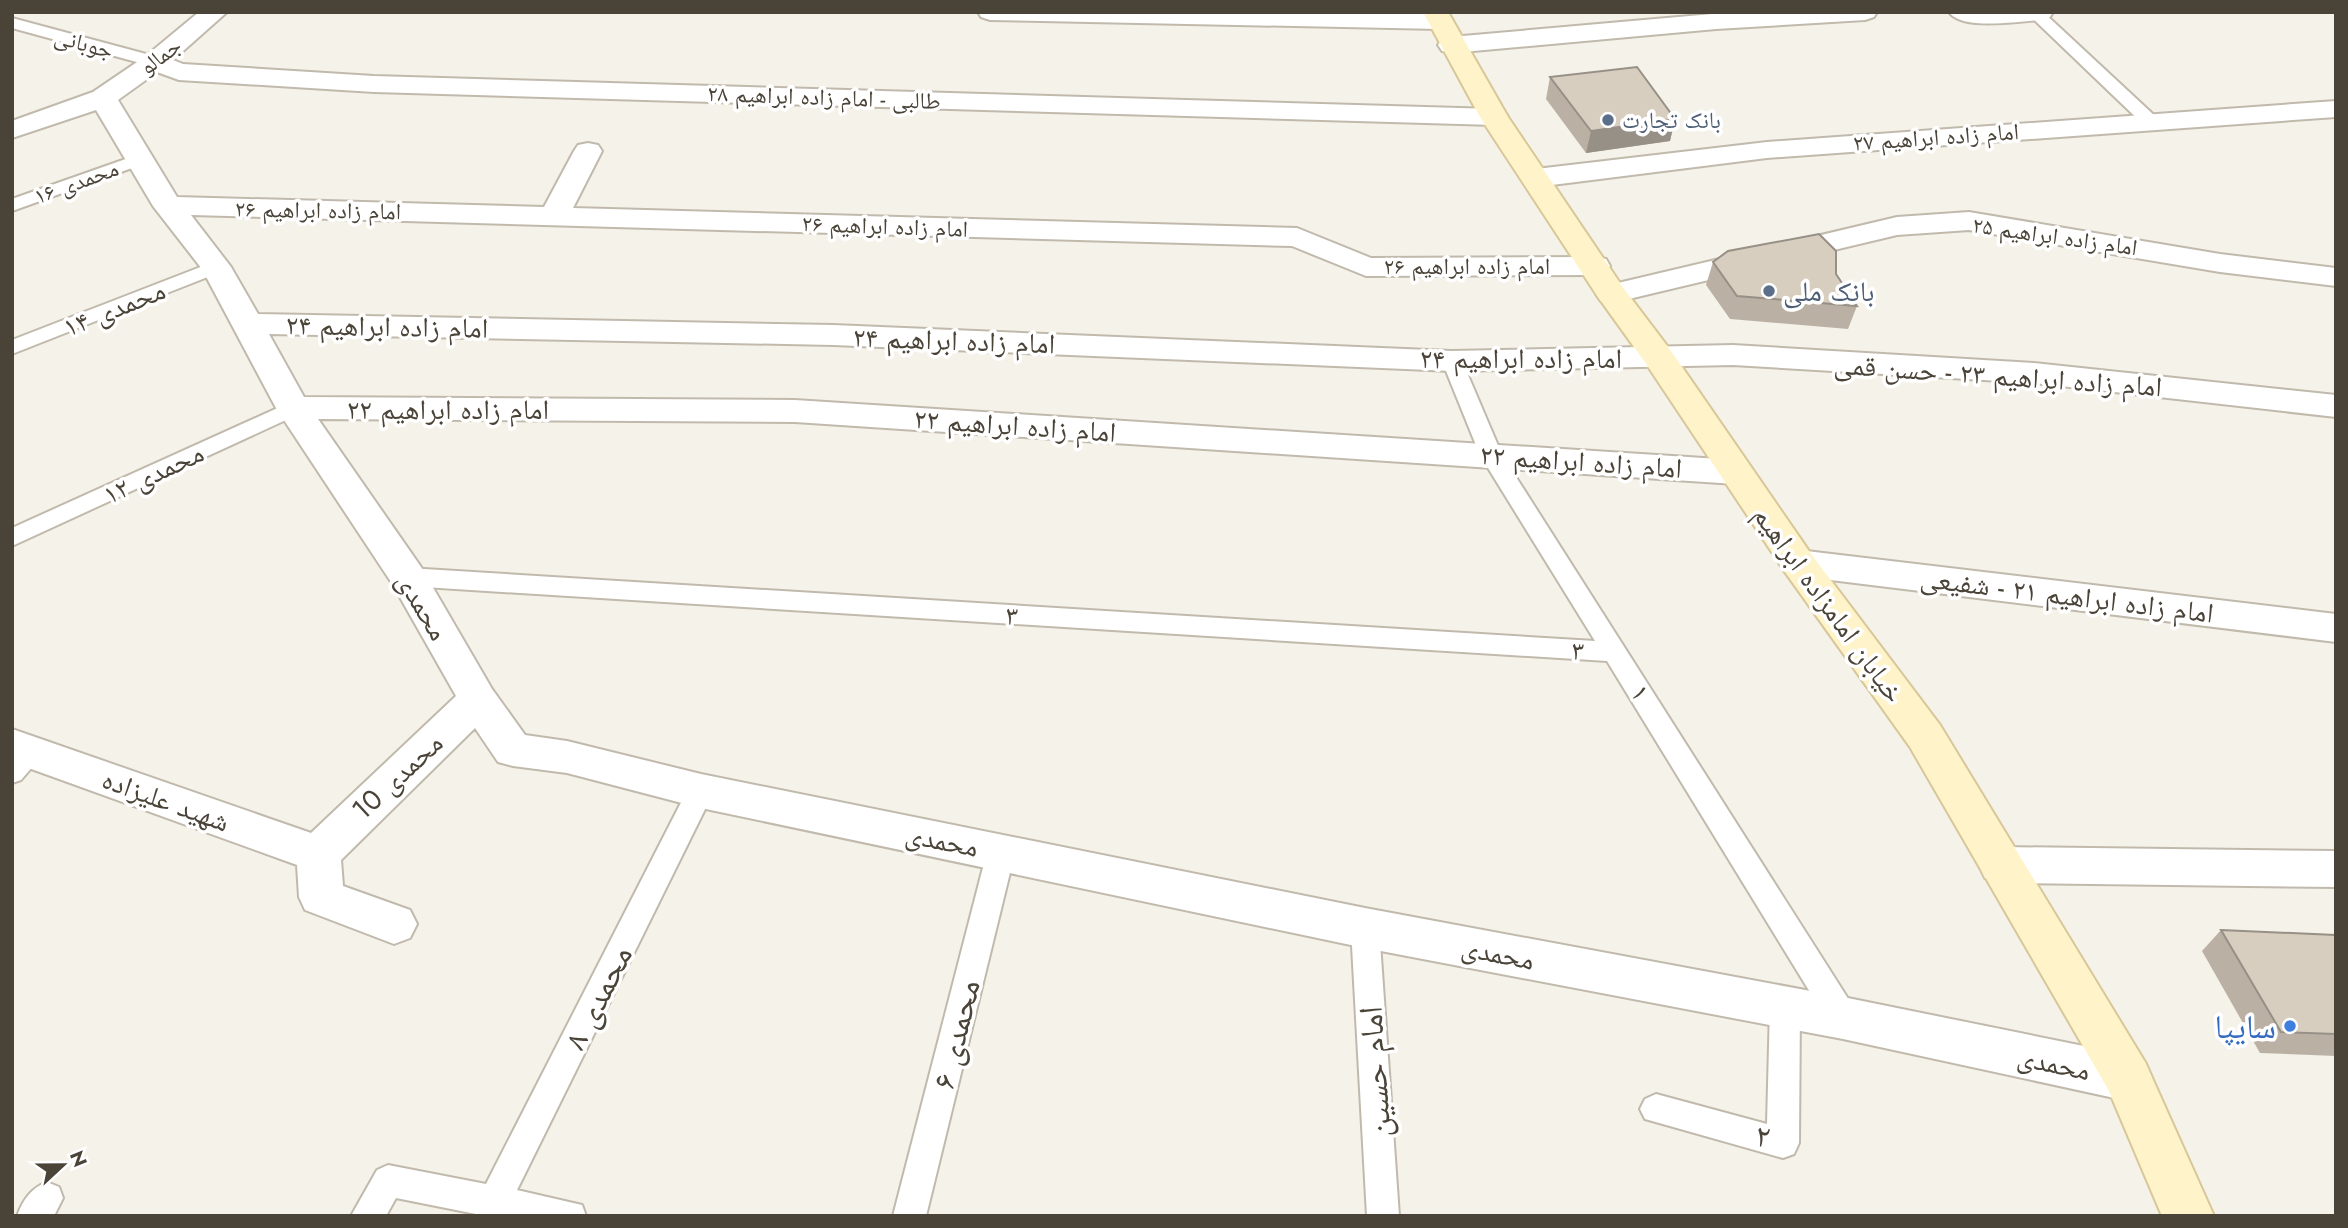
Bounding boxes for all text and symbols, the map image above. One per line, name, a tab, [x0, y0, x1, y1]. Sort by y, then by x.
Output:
street label: جوبانی	[51, 19, 117, 67]
street label: جمالو	[132, 29, 188, 83]
street label: طالبی - امام زاده ابراهیم ۲۸	[707, 76, 941, 118]
place label: بانک تجارت	[1622, 103, 1721, 137]
marker: بانک تجارت	[1600, 112, 1616, 128]
street label: امام زاده ابراهیم ۲۷	[1852, 114, 2020, 160]
street label: محمدی ۱۶	[29, 151, 123, 213]
street label: امام زاده ابراهیم ۲۶	[235, 192, 401, 228]
street label: امام زاده ابراهیم ۲۶	[801, 206, 969, 246]
street label: امام زاده ابراهیم ۲۵	[1970, 208, 2140, 264]
street label: امام زاده ابراهیم ۲۶	[1384, 249, 1550, 283]
street label: محمدی ۱۴	[57, 269, 172, 348]
place label: بانک ملی	[1783, 271, 1874, 312]
marker: بانک ملی	[1761, 283, 1777, 299]
street label: امام زاده ابراهیم ۲۴	[285, 304, 489, 349]
street label: امام زاده ابراهیم ۲۴	[852, 316, 1056, 365]
street label: امام زاده ابراهیم ۲۴	[1420, 338, 1622, 379]
street label: امام زاده ابراهیم ۲۳ - حسن قمی	[1832, 344, 2163, 407]
street label: امام زاده ابراهیم ۲۲	[347, 389, 549, 430]
street label: امام زاده ابراهیم ۲۲	[913, 398, 1117, 453]
street label: محمدی ۱۲	[96, 432, 210, 515]
street label: امام زاده ابراهیم ۲۲	[1479, 434, 1683, 489]
street label: خیابان امامزاده ابراهیم	[1743, 497, 1914, 711]
street label: امام زاده ابراهیم ۲۱ - شفیعی	[1918, 557, 2216, 634]
street label: محمدی	[386, 564, 459, 648]
street label: ۳	[1004, 595, 1020, 636]
street label: ۳	[1570, 630, 1586, 671]
street label: ۱	[1620, 676, 1661, 708]
street label: محمدی 10	[343, 723, 452, 829]
street label: شهید علیزاده	[96, 758, 235, 842]
street label: محمدی	[902, 813, 982, 868]
street label: محمدی	[1458, 926, 1538, 981]
street label: محمدی ۸	[551, 937, 644, 1058]
street label: محمدی ۶	[919, 974, 992, 1094]
place label: سایپا	[2214, 1003, 2276, 1050]
street label: امام حسین	[1346, 1005, 1403, 1139]
marker: سایپا	[2282, 1018, 2298, 1034]
street label: محمدی	[2014, 1036, 2094, 1091]
street label: ۲	[1752, 1111, 1774, 1160]
north arrow	[28, 1130, 98, 1200]
text: N	[63, 1147, 94, 1171]

